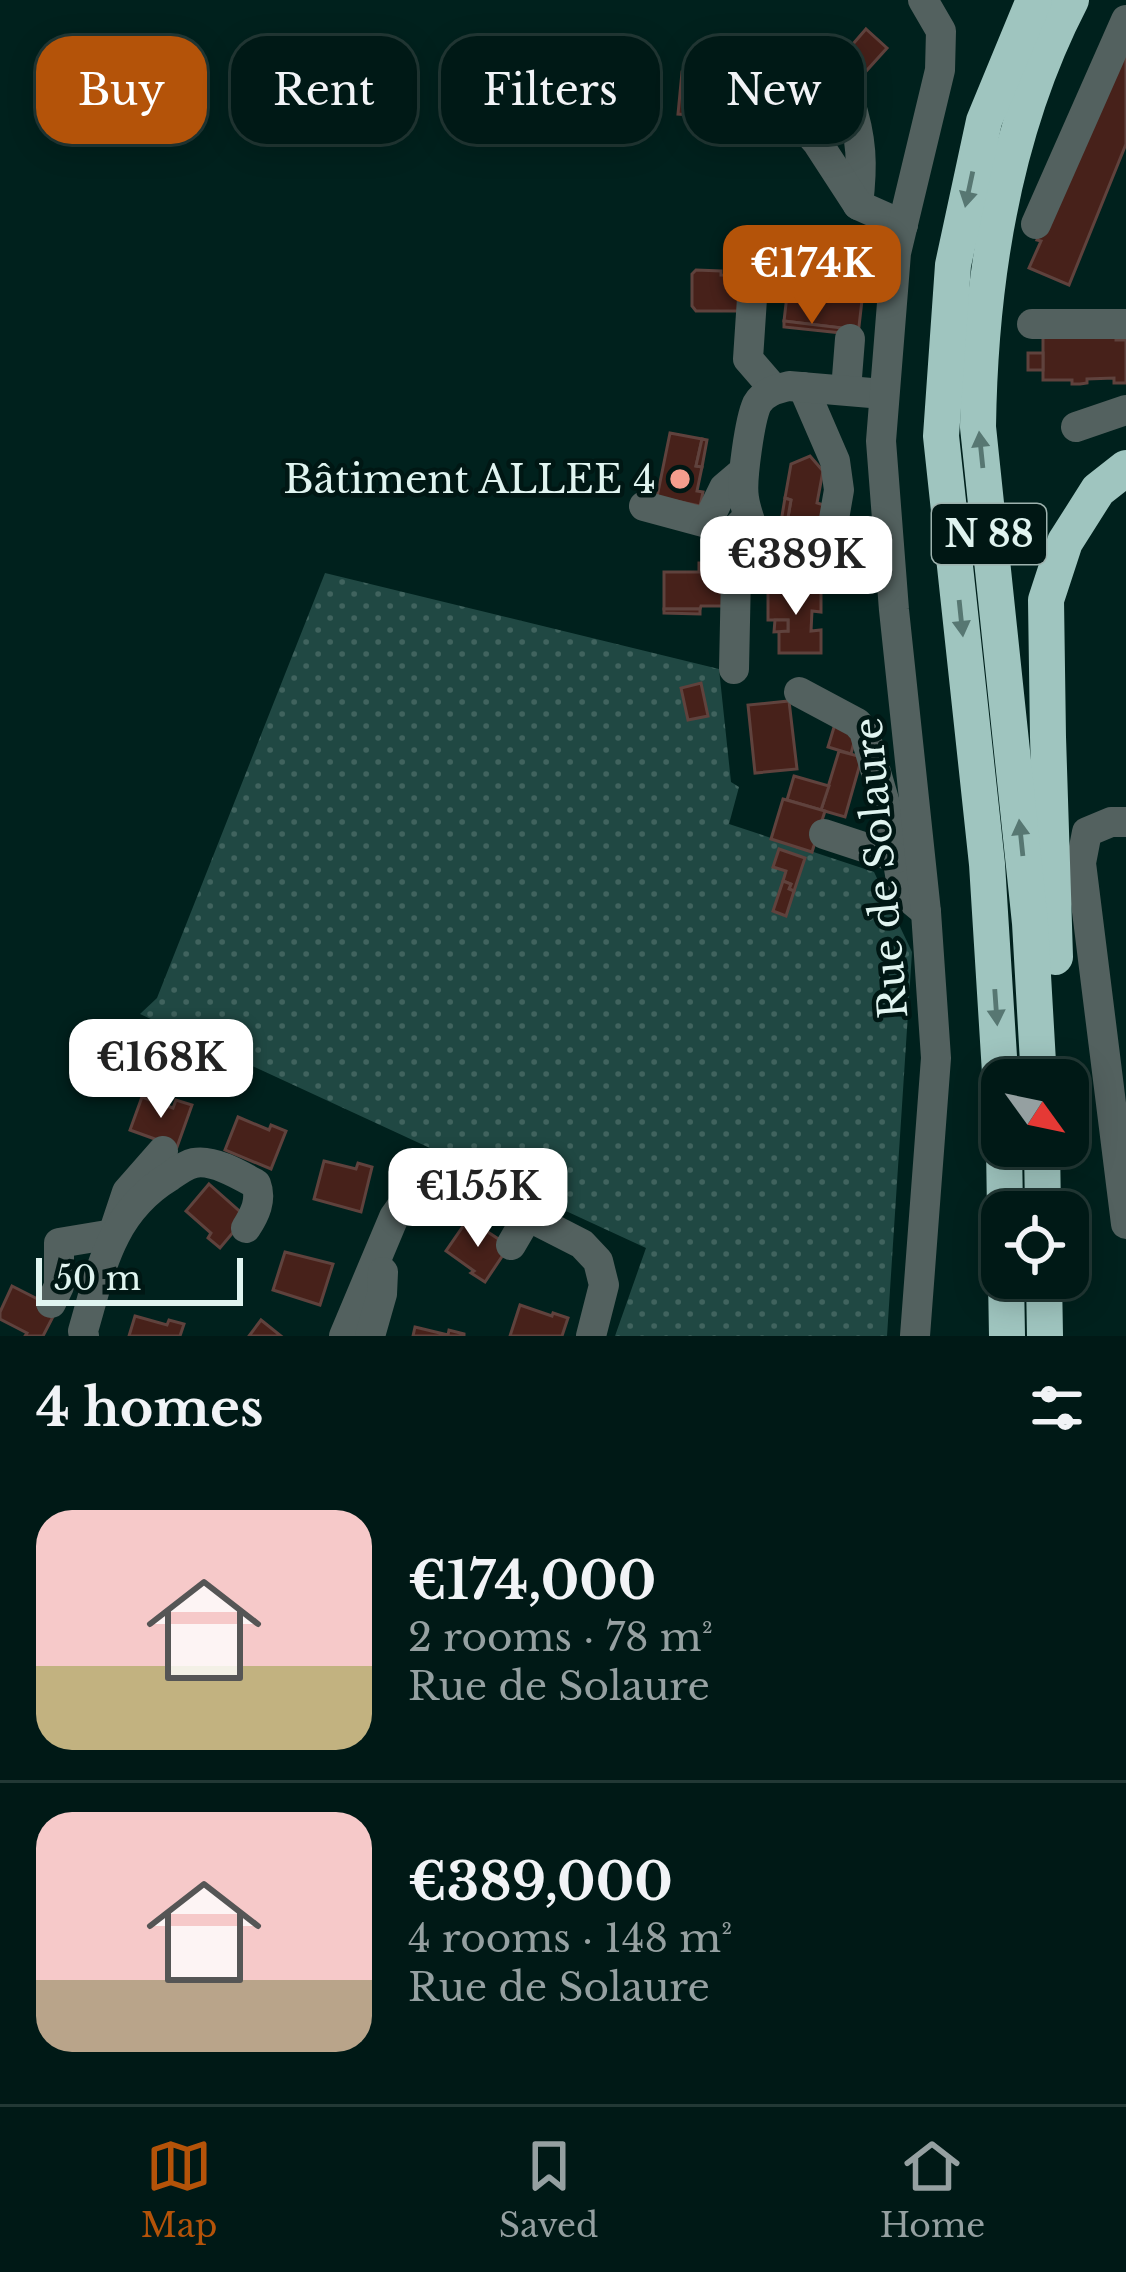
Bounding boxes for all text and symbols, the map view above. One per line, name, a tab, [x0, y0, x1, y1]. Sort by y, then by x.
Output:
chip: Buy	[36, 36, 207, 144]
chip: Rent	[231, 36, 417, 144]
chip: Filters	[441, 36, 660, 144]
chip: New	[684, 36, 864, 144]
one-way arrow	[959, 171, 978, 209]
pin: €174K	[728, 225, 896, 327]
text: €174K	[750, 239, 874, 288]
one-way arrow	[971, 431, 990, 468]
place label: Bâtiment ALLEE 4	[284, 455, 656, 504]
marker: Bâtiment ALLEE 4	[667, 466, 693, 492]
road number: N 88	[932, 504, 1046, 564]
pin: €389K	[712, 516, 880, 618]
text: €389K	[727, 530, 865, 579]
one-way arrow	[952, 600, 971, 637]
street label: Rue de Solaure	[843, 716, 919, 1020]
one-way arrow	[1011, 819, 1030, 856]
one-way arrow	[987, 989, 1006, 1027]
pin: €168K	[77, 1019, 245, 1121]
text: €168K	[96, 1033, 226, 1082]
north arrow	[981, 1059, 1089, 1167]
map controls	[981, 1059, 1089, 1299]
pin: €155K	[394, 1148, 562, 1250]
text: €155K	[415, 1162, 541, 1211]
button: locate	[981, 1191, 1089, 1299]
scale bar	[36, 1252, 243, 1305]
text: 50 m	[54, 1258, 141, 1299]
icon: filters	[1024, 1375, 1090, 1441]
text: 4 homes	[36, 1377, 264, 1440]
text: €174,000	[408, 1550, 656, 1613]
icon: home	[132, 1558, 276, 1702]
text: 2 rooms · 78 m²	[408, 1613, 713, 1662]
text: Rue de Solaure	[408, 1662, 710, 1711]
text: €389,000	[408, 1851, 673, 1914]
icon: home	[132, 1860, 276, 2004]
text: 4 rooms · 148 m²	[408, 1914, 732, 1963]
text: Rue de Solaure	[408, 1963, 710, 2012]
tab: Map	[141, 2133, 217, 2246]
tab: Saved	[499, 2133, 598, 2246]
tab: Home	[880, 2133, 985, 2246]

